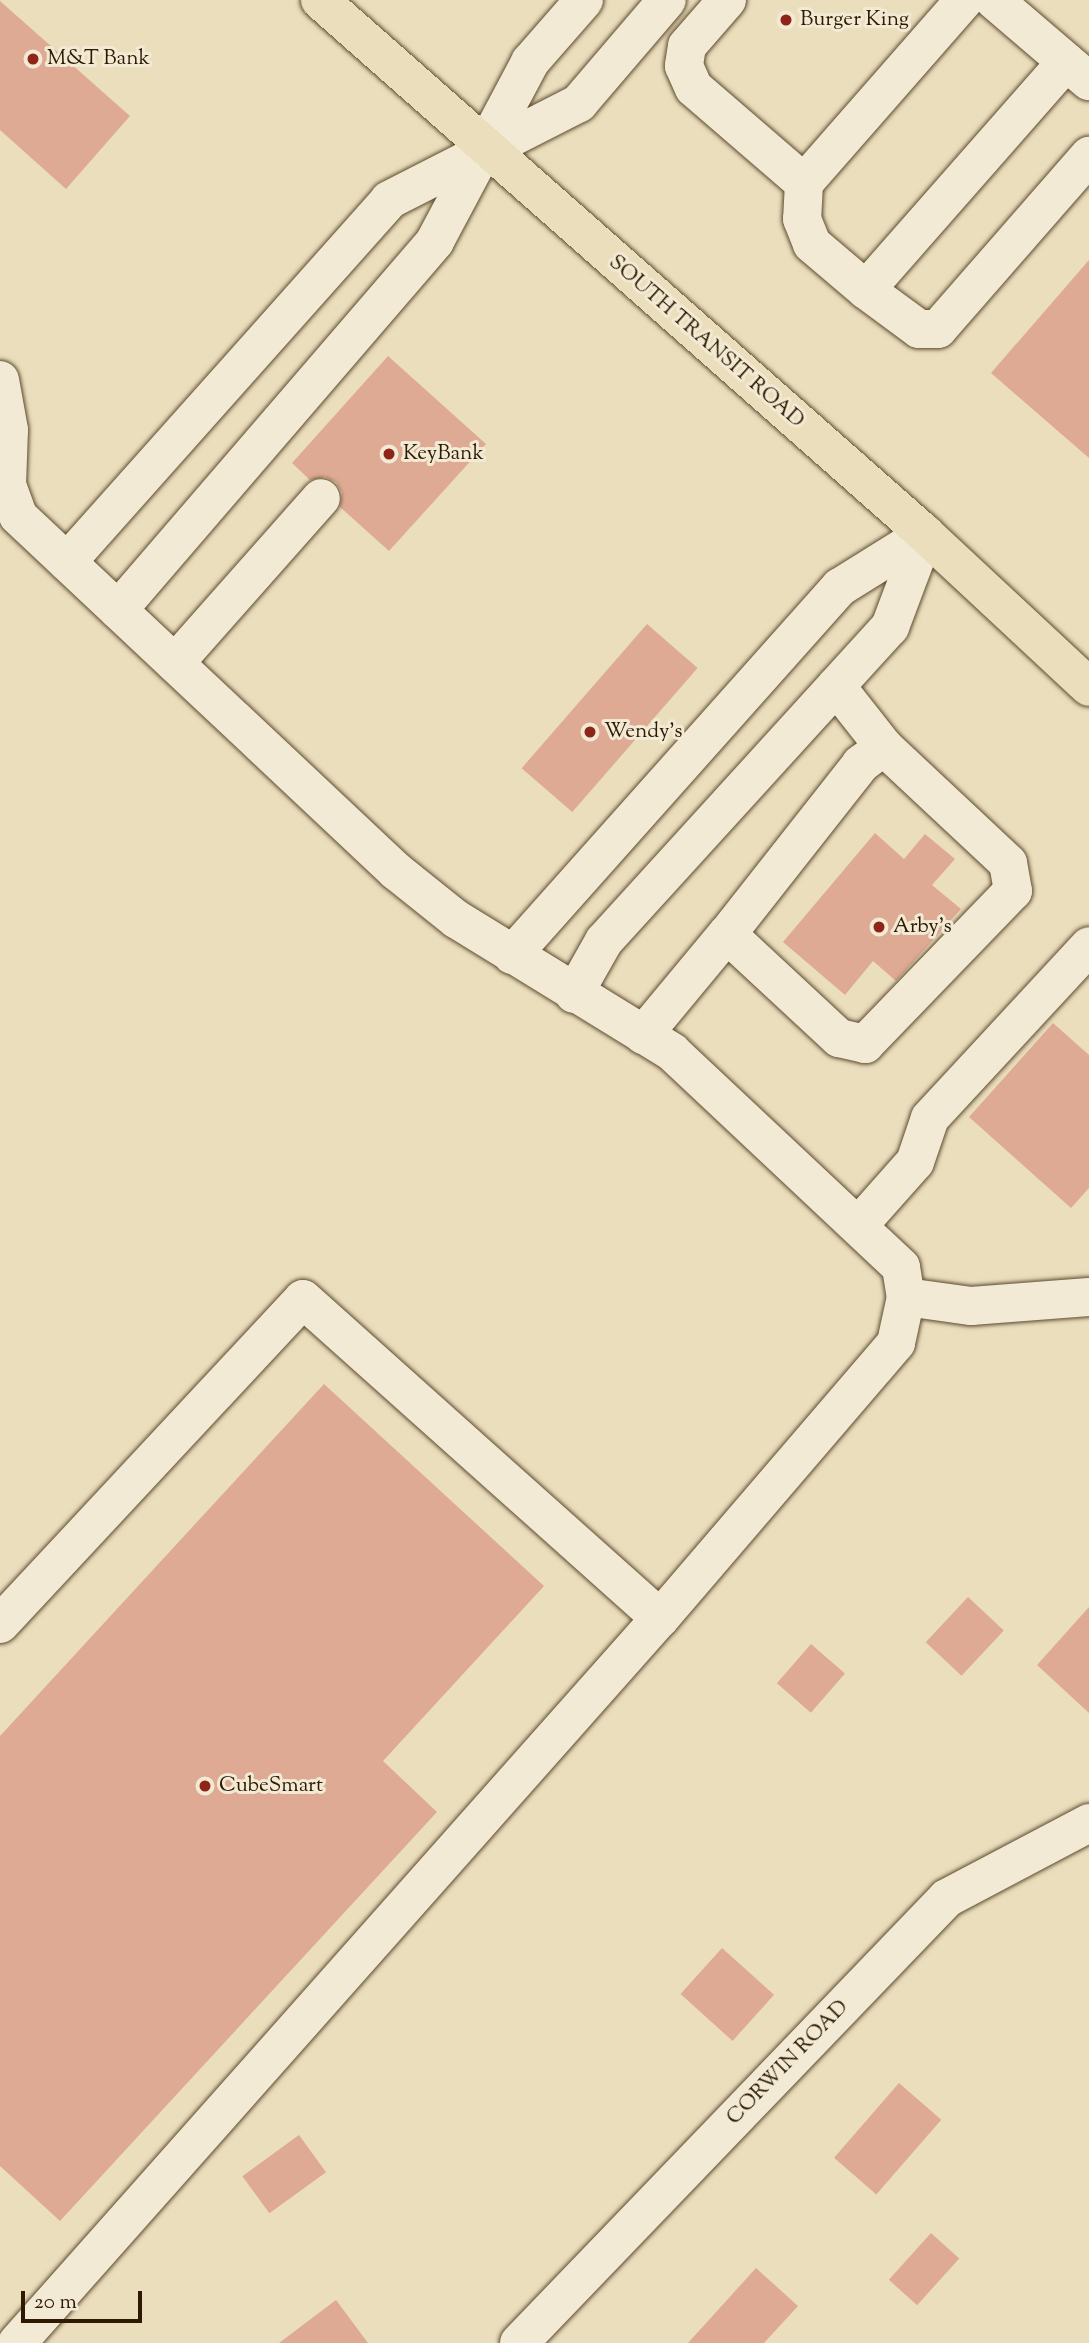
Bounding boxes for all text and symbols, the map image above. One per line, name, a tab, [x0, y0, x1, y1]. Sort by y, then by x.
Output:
place label: Burger King	[800, 7, 909, 33]
marker: Burger King	[778, 12, 794, 28]
place label: M&T Bank	[47, 46, 150, 72]
marker: M&T Bank	[25, 51, 41, 67]
street label: SOUTH TRANSIT ROAD	[603, 250, 809, 434]
place label: KeyBank	[403, 441, 484, 467]
marker: KeyBank	[381, 446, 397, 462]
place label: Wendy's	[604, 719, 683, 745]
marker: Wendy's	[582, 724, 598, 740]
place label: Arby's	[893, 914, 952, 940]
marker: Arby's	[871, 919, 887, 935]
place label: CubeSmart	[219, 1773, 323, 1799]
marker: CubeSmart	[197, 1778, 213, 1794]
street label: CORWIN ROAD	[722, 1995, 854, 2131]
scale bar	[24, 2276, 145, 2320]
text: 20 m	[34, 2288, 77, 2318]

